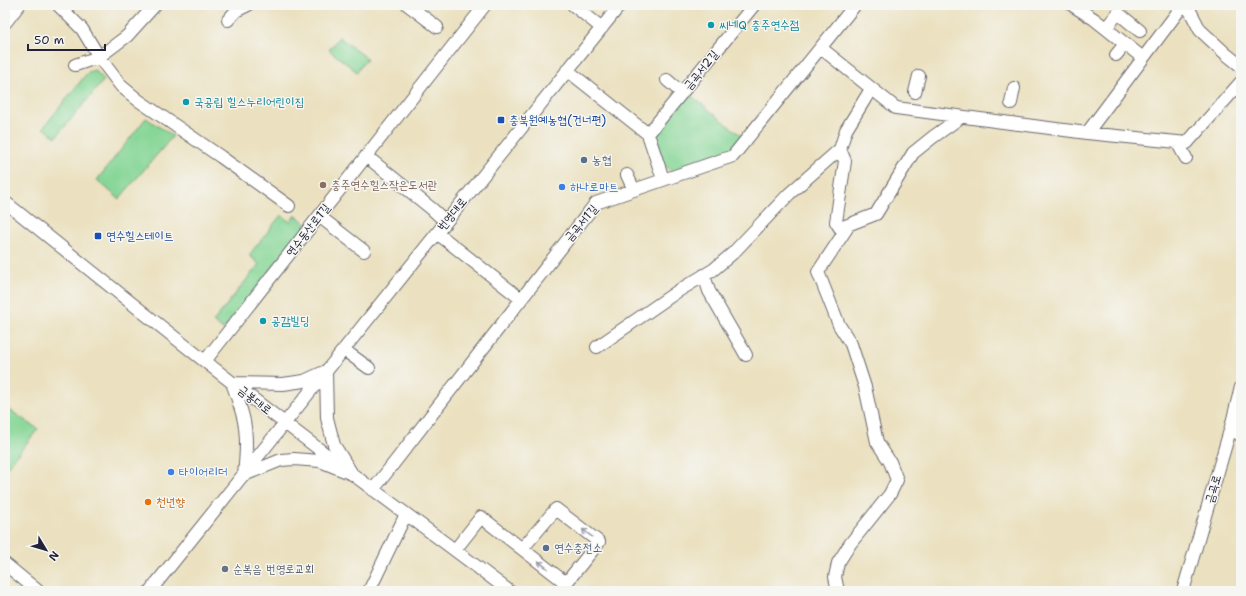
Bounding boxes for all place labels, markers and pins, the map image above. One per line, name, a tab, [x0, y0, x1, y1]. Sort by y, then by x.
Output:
place label: 씨네Q 충주연수점	[719, 17, 799, 33]
marker: 씨네Q 충주연수점	[706, 20, 716, 30]
place label: 국공립 힐스누리어린이집	[194, 94, 304, 110]
marker: 국공립 힐스누리어린이집	[181, 97, 191, 107]
place label: 충북원예농협(건너편)	[509, 112, 606, 128]
marker: 충북원예농협(건너편)	[496, 115, 506, 125]
place label: 농협	[592, 152, 611, 168]
marker: 농협	[579, 155, 589, 165]
place label: 충주연수힐스작은도서관	[331, 177, 438, 193]
place label: 하나로마트	[570, 179, 618, 195]
marker: 충주연수힐스작은도서관	[318, 180, 328, 190]
marker: 하나로마트	[557, 182, 567, 192]
place label: 연수힐스테이트	[106, 228, 174, 244]
marker: 연수힐스테이트	[93, 231, 103, 241]
place label: 공감빌딩	[271, 313, 310, 329]
marker: 공감빌딩	[258, 316, 268, 326]
place label: 타이어리더	[179, 464, 227, 480]
marker: 타이어리더	[166, 467, 176, 477]
place label: 천년향	[156, 494, 185, 510]
marker: 천년향	[143, 497, 153, 507]
place label: 연수충전소	[554, 540, 602, 556]
marker: 연수충전소	[541, 543, 551, 553]
place label: 순복음 번영로교회	[233, 561, 314, 577]
marker: 순복음 번영로교회	[220, 564, 230, 574]

